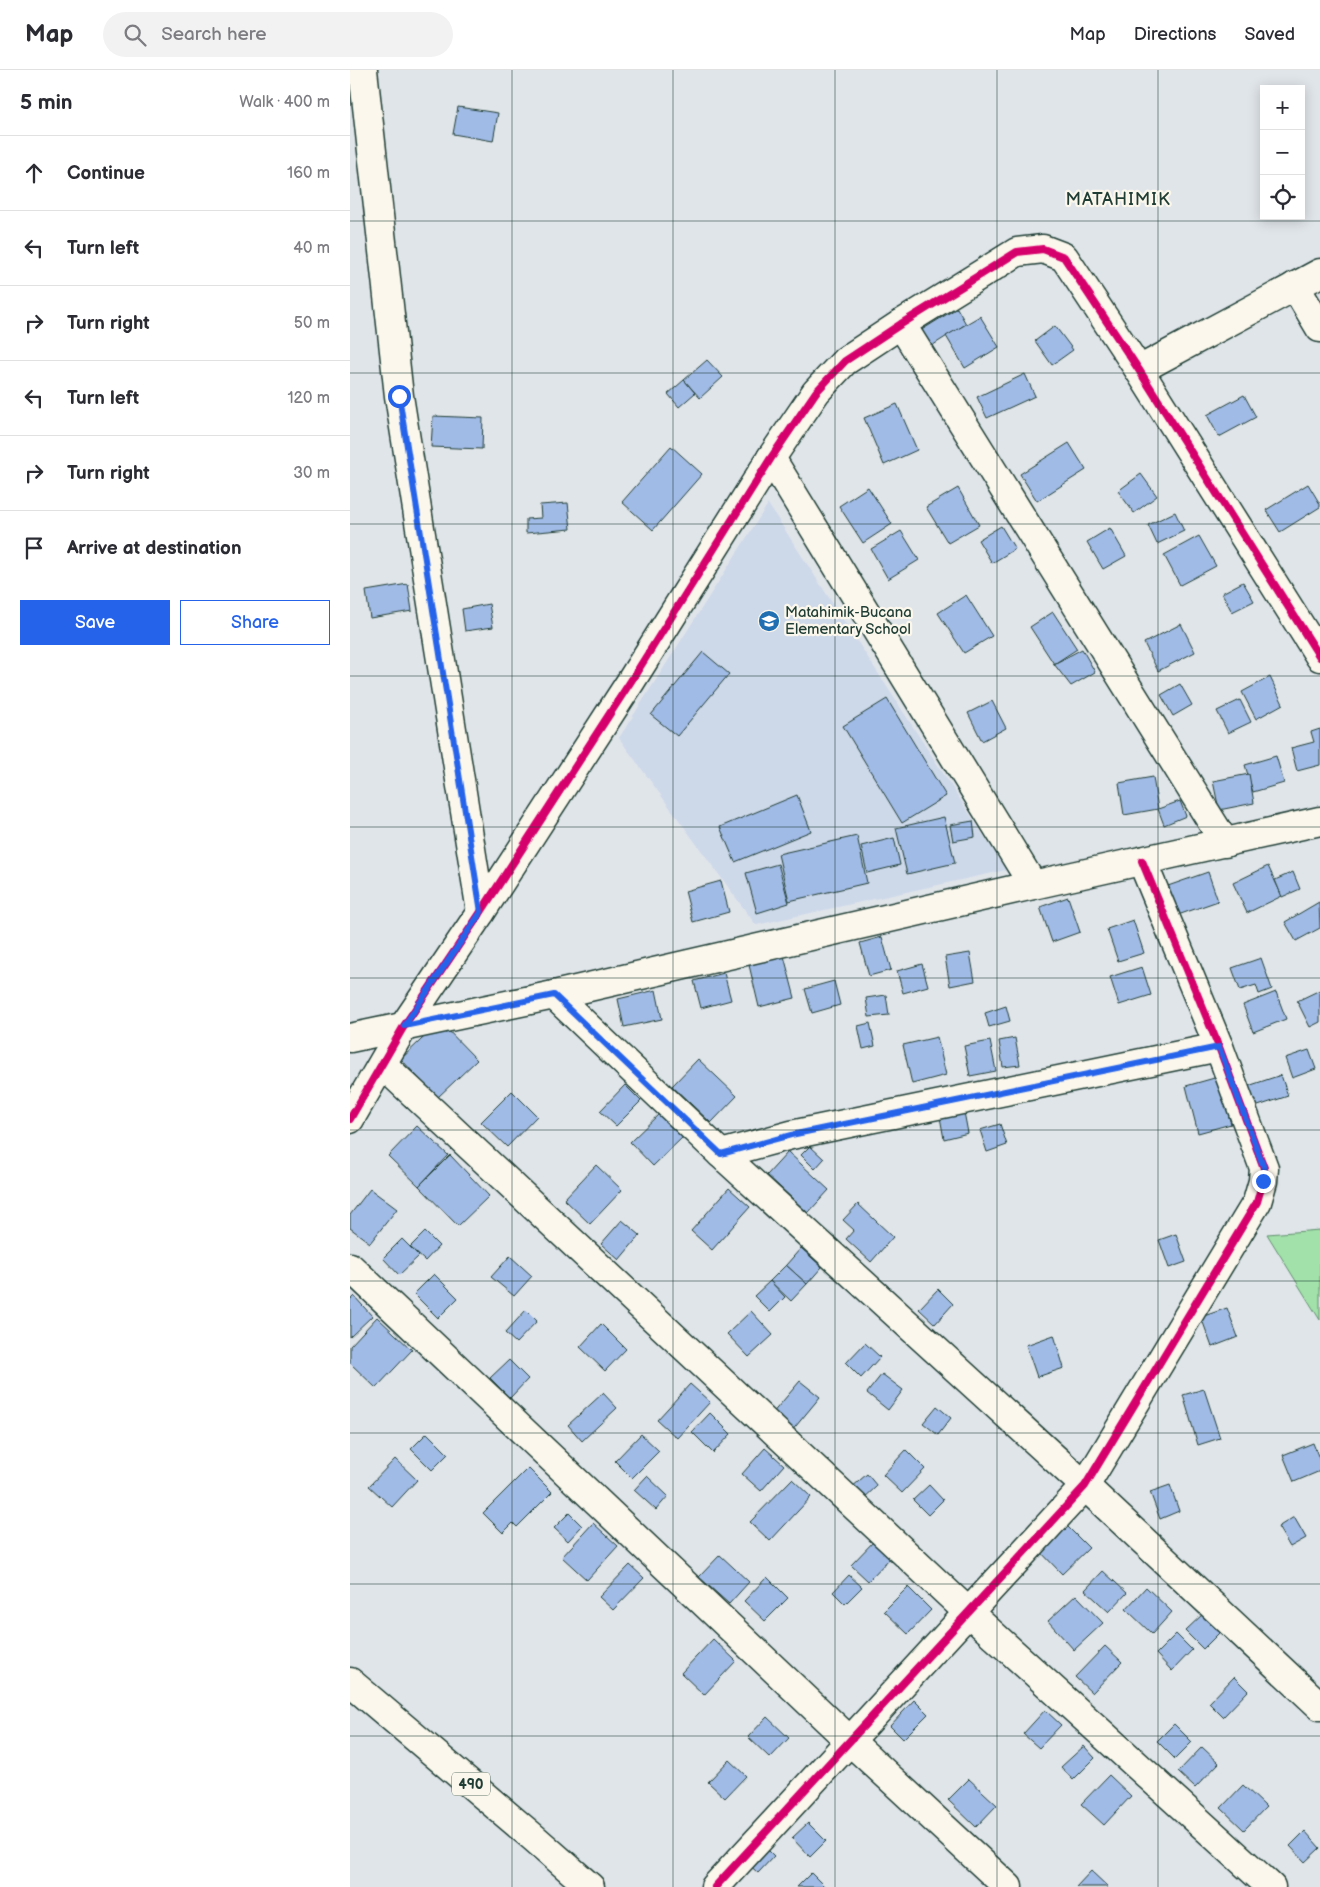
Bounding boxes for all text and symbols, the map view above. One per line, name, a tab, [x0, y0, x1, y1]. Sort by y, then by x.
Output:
search box	[103, 12, 453, 57]
text: Map	[25, 20, 73, 49]
icon: search	[121, 21, 149, 49]
text: Search here	[161, 23, 267, 46]
text: Map	[1070, 24, 1106, 45]
text: Directions	[1134, 24, 1216, 45]
text: Saved	[1244, 24, 1295, 45]
map controls	[1260, 85, 1305, 220]
button: +	[1260, 85, 1305, 130]
text: 5 min	[20, 90, 73, 115]
text: Walk · 400 m	[239, 93, 330, 112]
button: −	[1260, 130, 1305, 175]
icon: ahead	[20, 159, 48, 187]
text: Continue	[67, 162, 145, 185]
text: 160 m	[287, 164, 330, 183]
button: locate	[1260, 175, 1305, 220]
district label: MATAHIMIK	[1065, 189, 1171, 210]
icon: left	[20, 234, 48, 262]
text: Turn left	[67, 237, 139, 260]
text: 40 m	[293, 239, 330, 258]
icon: right	[20, 309, 48, 337]
text: Turn right	[67, 312, 150, 335]
text: 50 m	[294, 314, 330, 333]
icon: left	[20, 384, 48, 412]
route start	[388, 385, 411, 408]
text: Turn left	[67, 387, 139, 410]
text: 120 m	[287, 389, 330, 408]
icon: right	[20, 459, 48, 487]
text: Turn right	[67, 462, 150, 485]
text: 30 m	[293, 464, 330, 483]
icon: arrive	[20, 534, 48, 562]
text: Arrive at destination	[67, 537, 242, 560]
button: Save	[20, 600, 170, 645]
button: Share	[180, 600, 330, 645]
place label: Matahimik-Bucana Elementary School	[785, 603, 912, 639]
school or university icon: Matahimik-Bucana Elementary School	[757, 609, 781, 633]
route end	[1252, 1170, 1275, 1193]
road number: 490	[452, 1772, 490, 1796]

